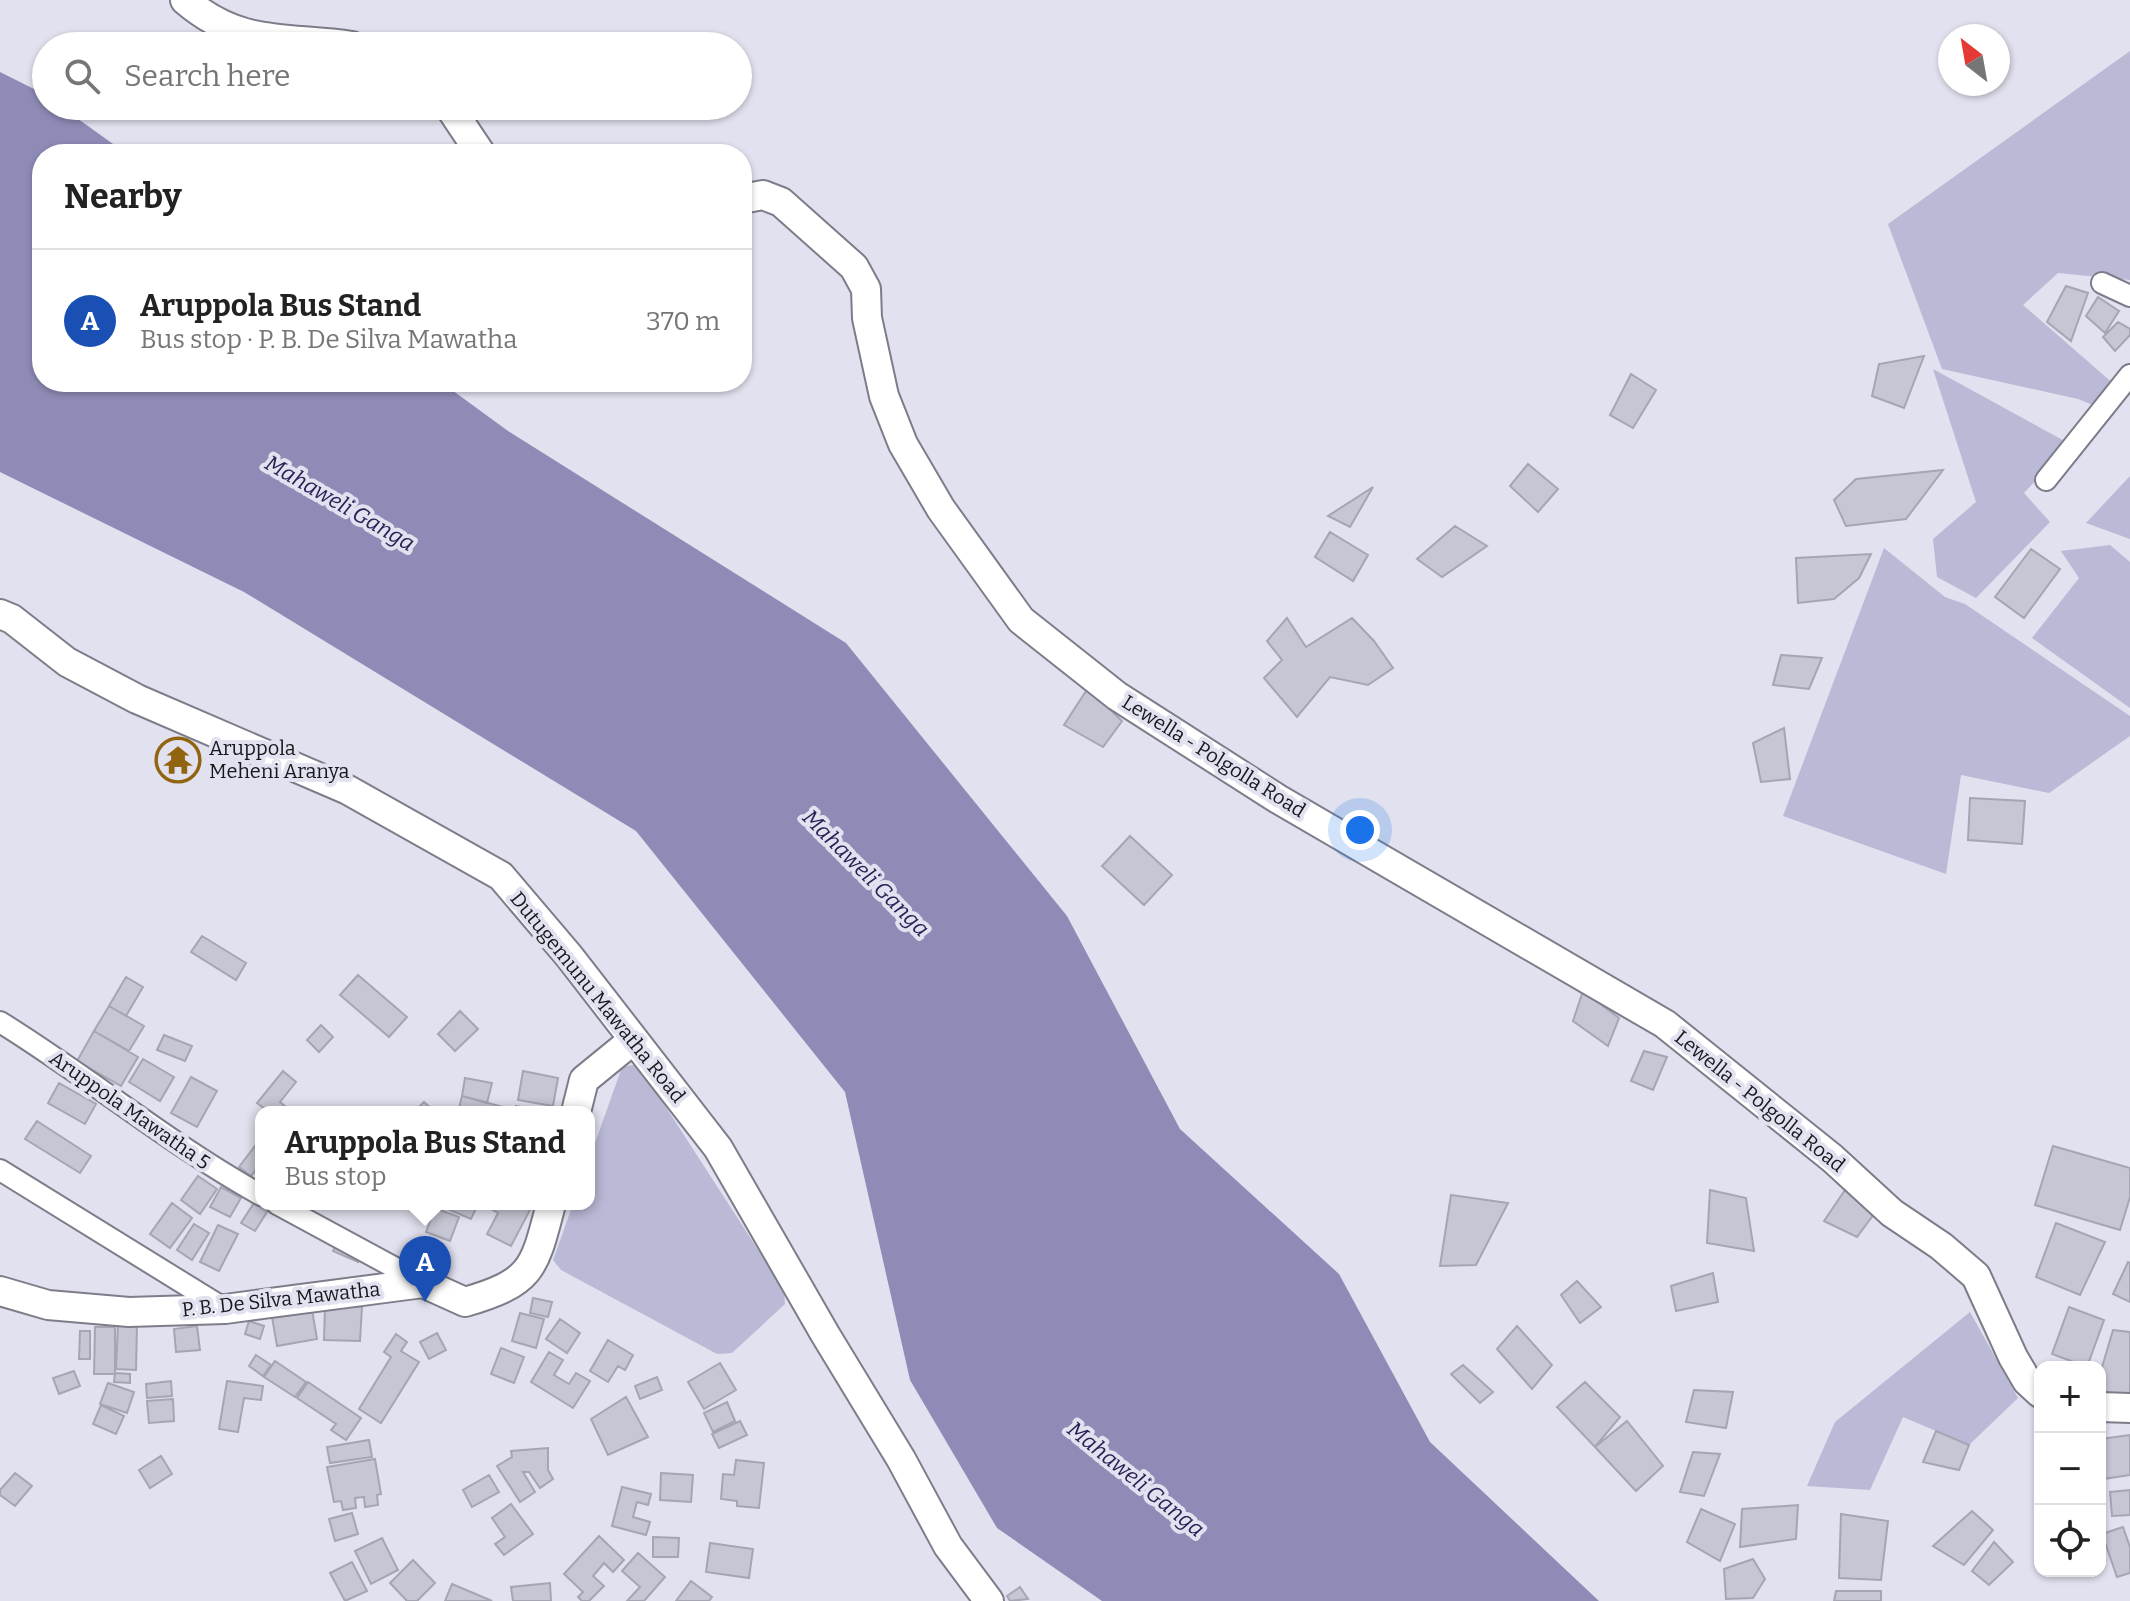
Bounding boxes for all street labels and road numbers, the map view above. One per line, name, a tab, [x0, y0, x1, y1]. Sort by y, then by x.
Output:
street label: Lewella - Polgolla Road	[1118, 690, 1310, 822]
street label: Dutugemunu Mawatha Road	[505, 887, 691, 1107]
street label: Lewella - Polgolla Road	[1670, 1025, 1850, 1177]
street label: Aruppola Mawatha 5	[45, 1046, 215, 1174]
street label: P. B. De Silva Mawatha	[180, 1277, 382, 1321]

